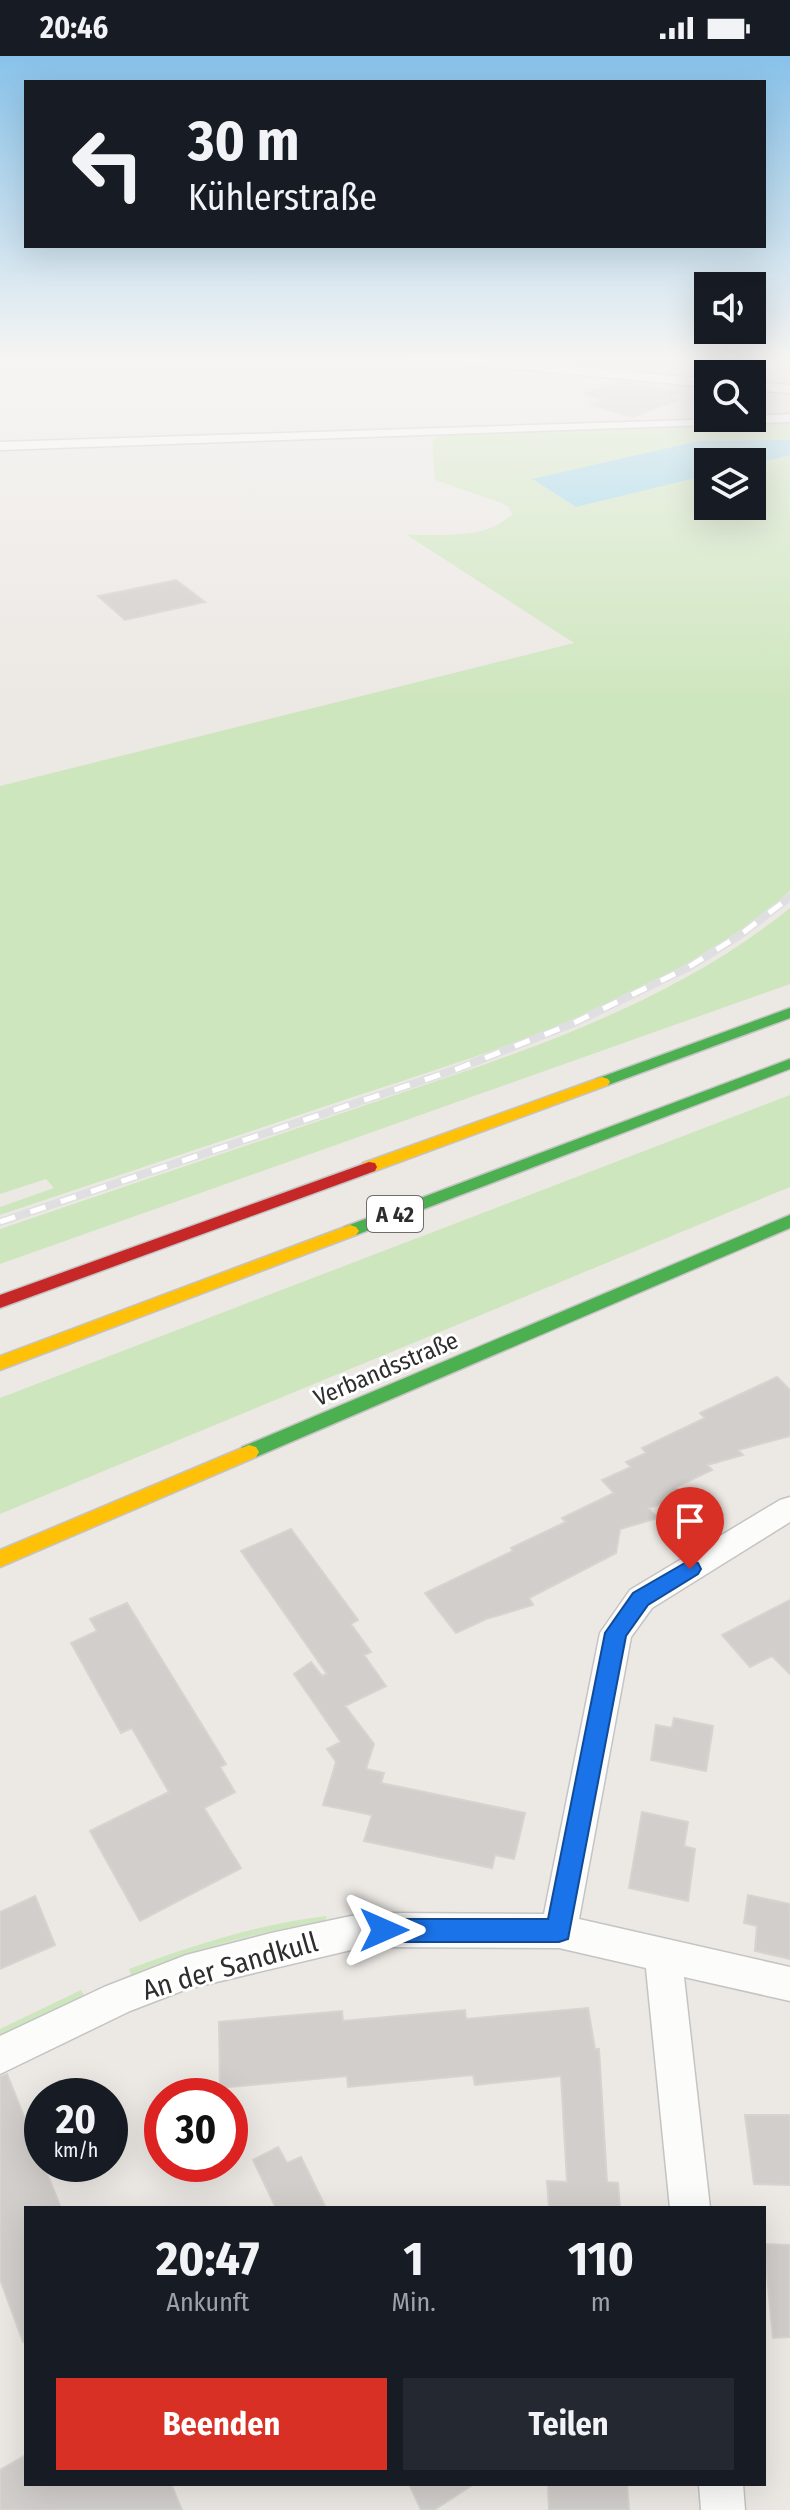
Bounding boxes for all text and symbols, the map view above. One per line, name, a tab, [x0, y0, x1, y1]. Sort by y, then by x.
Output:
text: 20:46	[40, 10, 108, 46]
text: 30 m	[188, 108, 299, 175]
icon: left	[56, 112, 160, 216]
text: Kühlerstraße	[188, 176, 377, 220]
map controls	[694, 272, 766, 520]
button: sound	[694, 272, 766, 344]
button: search	[694, 360, 766, 432]
button: layers	[694, 448, 766, 520]
road number: A 42	[367, 1196, 423, 1232]
street label: Verbandsstraße	[310, 1326, 462, 1412]
pin	[656, 1487, 724, 1569]
icon: arrive	[668, 1499, 712, 1543]
position arrow	[342, 1888, 426, 1972]
street label: An der Sandkull	[138, 1925, 322, 2007]
speed limit sign: 30	[144, 2078, 248, 2182]
text: 20	[56, 2096, 96, 2144]
text: km/h	[54, 2138, 98, 2162]
text: 20:47	[156, 2230, 259, 2288]
text: 1	[403, 2230, 424, 2288]
text: 110	[568, 2230, 634, 2288]
text: Ankunft	[166, 2287, 249, 2318]
text: Min.	[392, 2287, 436, 2318]
text: m	[591, 2287, 611, 2318]
button: Beenden	[56, 2378, 387, 2470]
button: Teilen	[403, 2378, 734, 2470]

